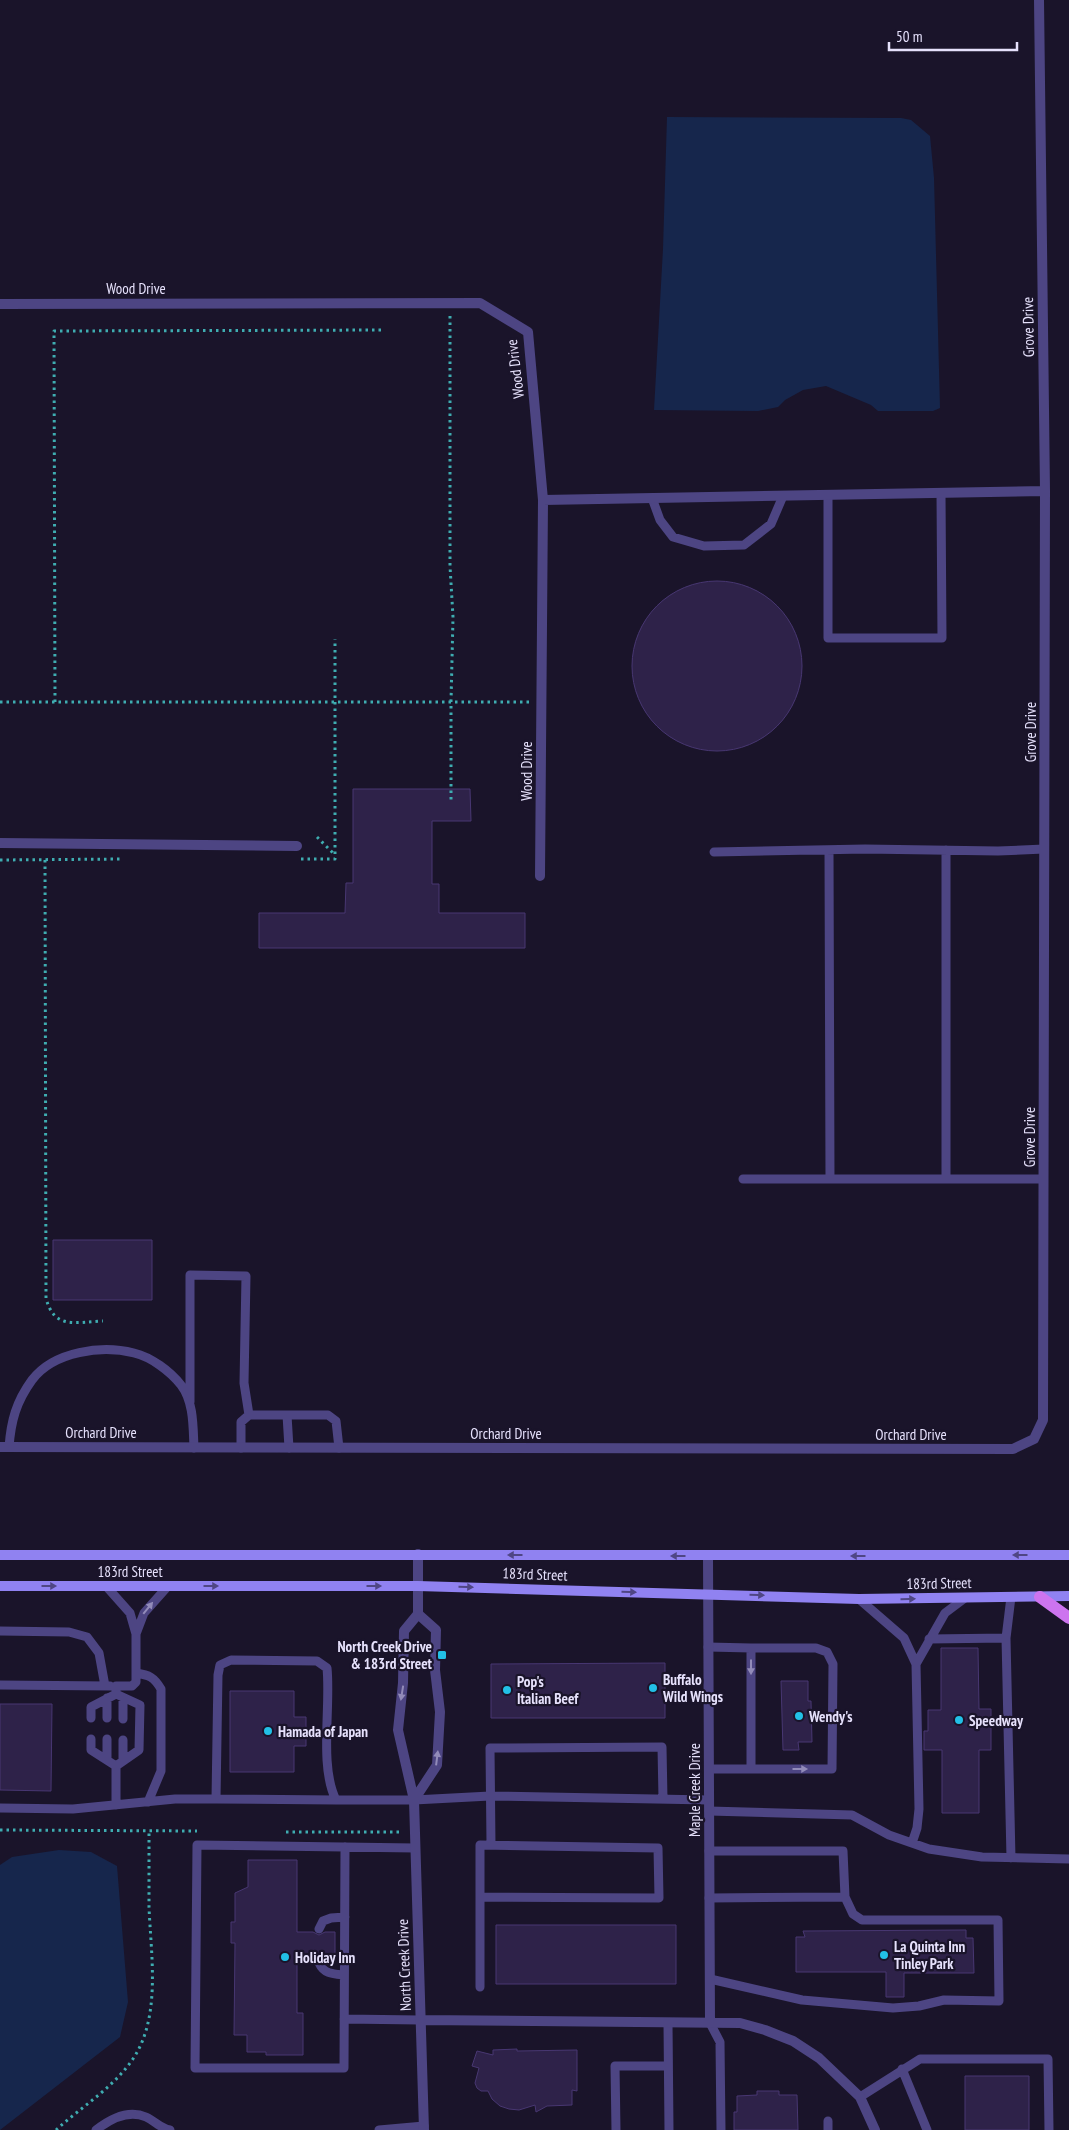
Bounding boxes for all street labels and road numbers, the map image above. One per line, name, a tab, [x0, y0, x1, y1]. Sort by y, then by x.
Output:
street label: Wood Drive	[106, 279, 166, 298]
street label: Grove Drive	[1018, 297, 1038, 357]
street label: Wood Drive	[502, 338, 528, 400]
street label: Grove Drive	[1021, 702, 1040, 762]
street label: Wood Drive	[517, 741, 536, 801]
street label: Grove Drive	[1020, 1107, 1039, 1167]
street label: Orchard Drive	[65, 1423, 137, 1442]
street label: Orchard Drive	[470, 1424, 542, 1443]
street label: Orchard Drive	[875, 1425, 947, 1444]
street label: 183rd Street	[97, 1562, 163, 1581]
street label: 183rd Street	[502, 1563, 568, 1585]
street label: 183rd Street	[906, 1573, 972, 1593]
street label: Maple Creek Drive	[685, 1743, 704, 1837]
street label: North Creek Drive	[393, 1919, 415, 2011]

